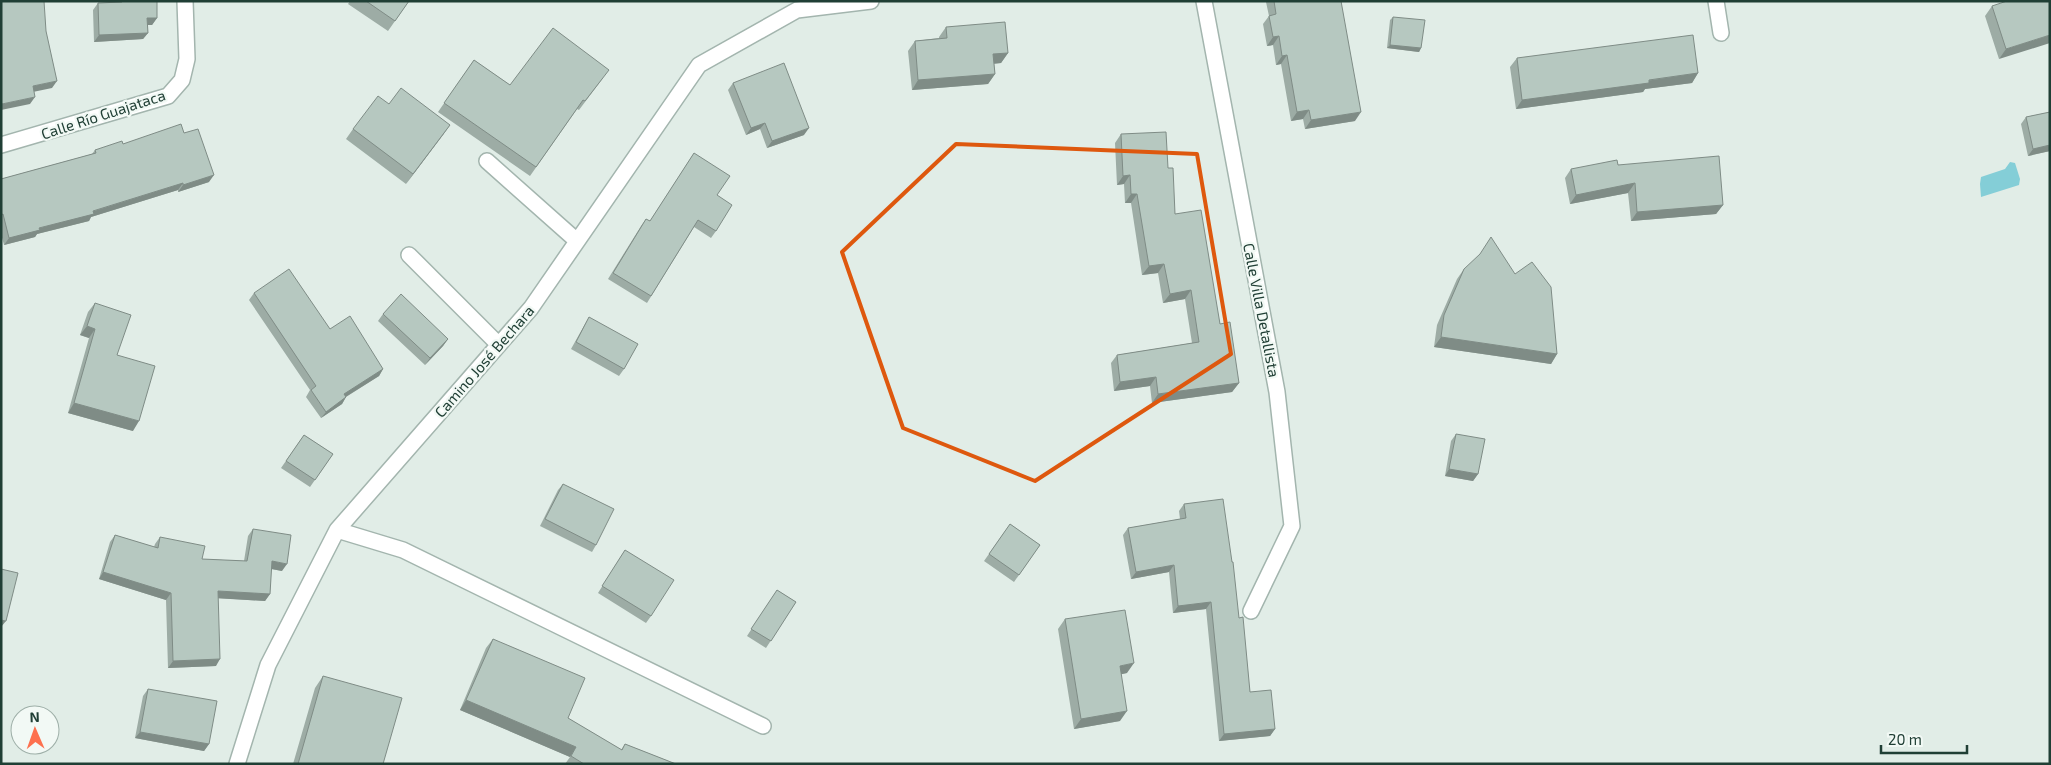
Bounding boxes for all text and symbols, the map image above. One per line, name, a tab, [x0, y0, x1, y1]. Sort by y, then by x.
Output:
street label: Calle Río Guajataca	[39, 85, 168, 144]
street label: Calle Villa Detallista	[1240, 241, 1284, 379]
street label: Camino José Bechara	[430, 301, 538, 421]
north arrow	[10, 705, 60, 755]
text: N	[29, 708, 40, 725]
scale bar	[1881, 722, 1967, 754]
text: 20 m	[1888, 730, 1922, 748]

